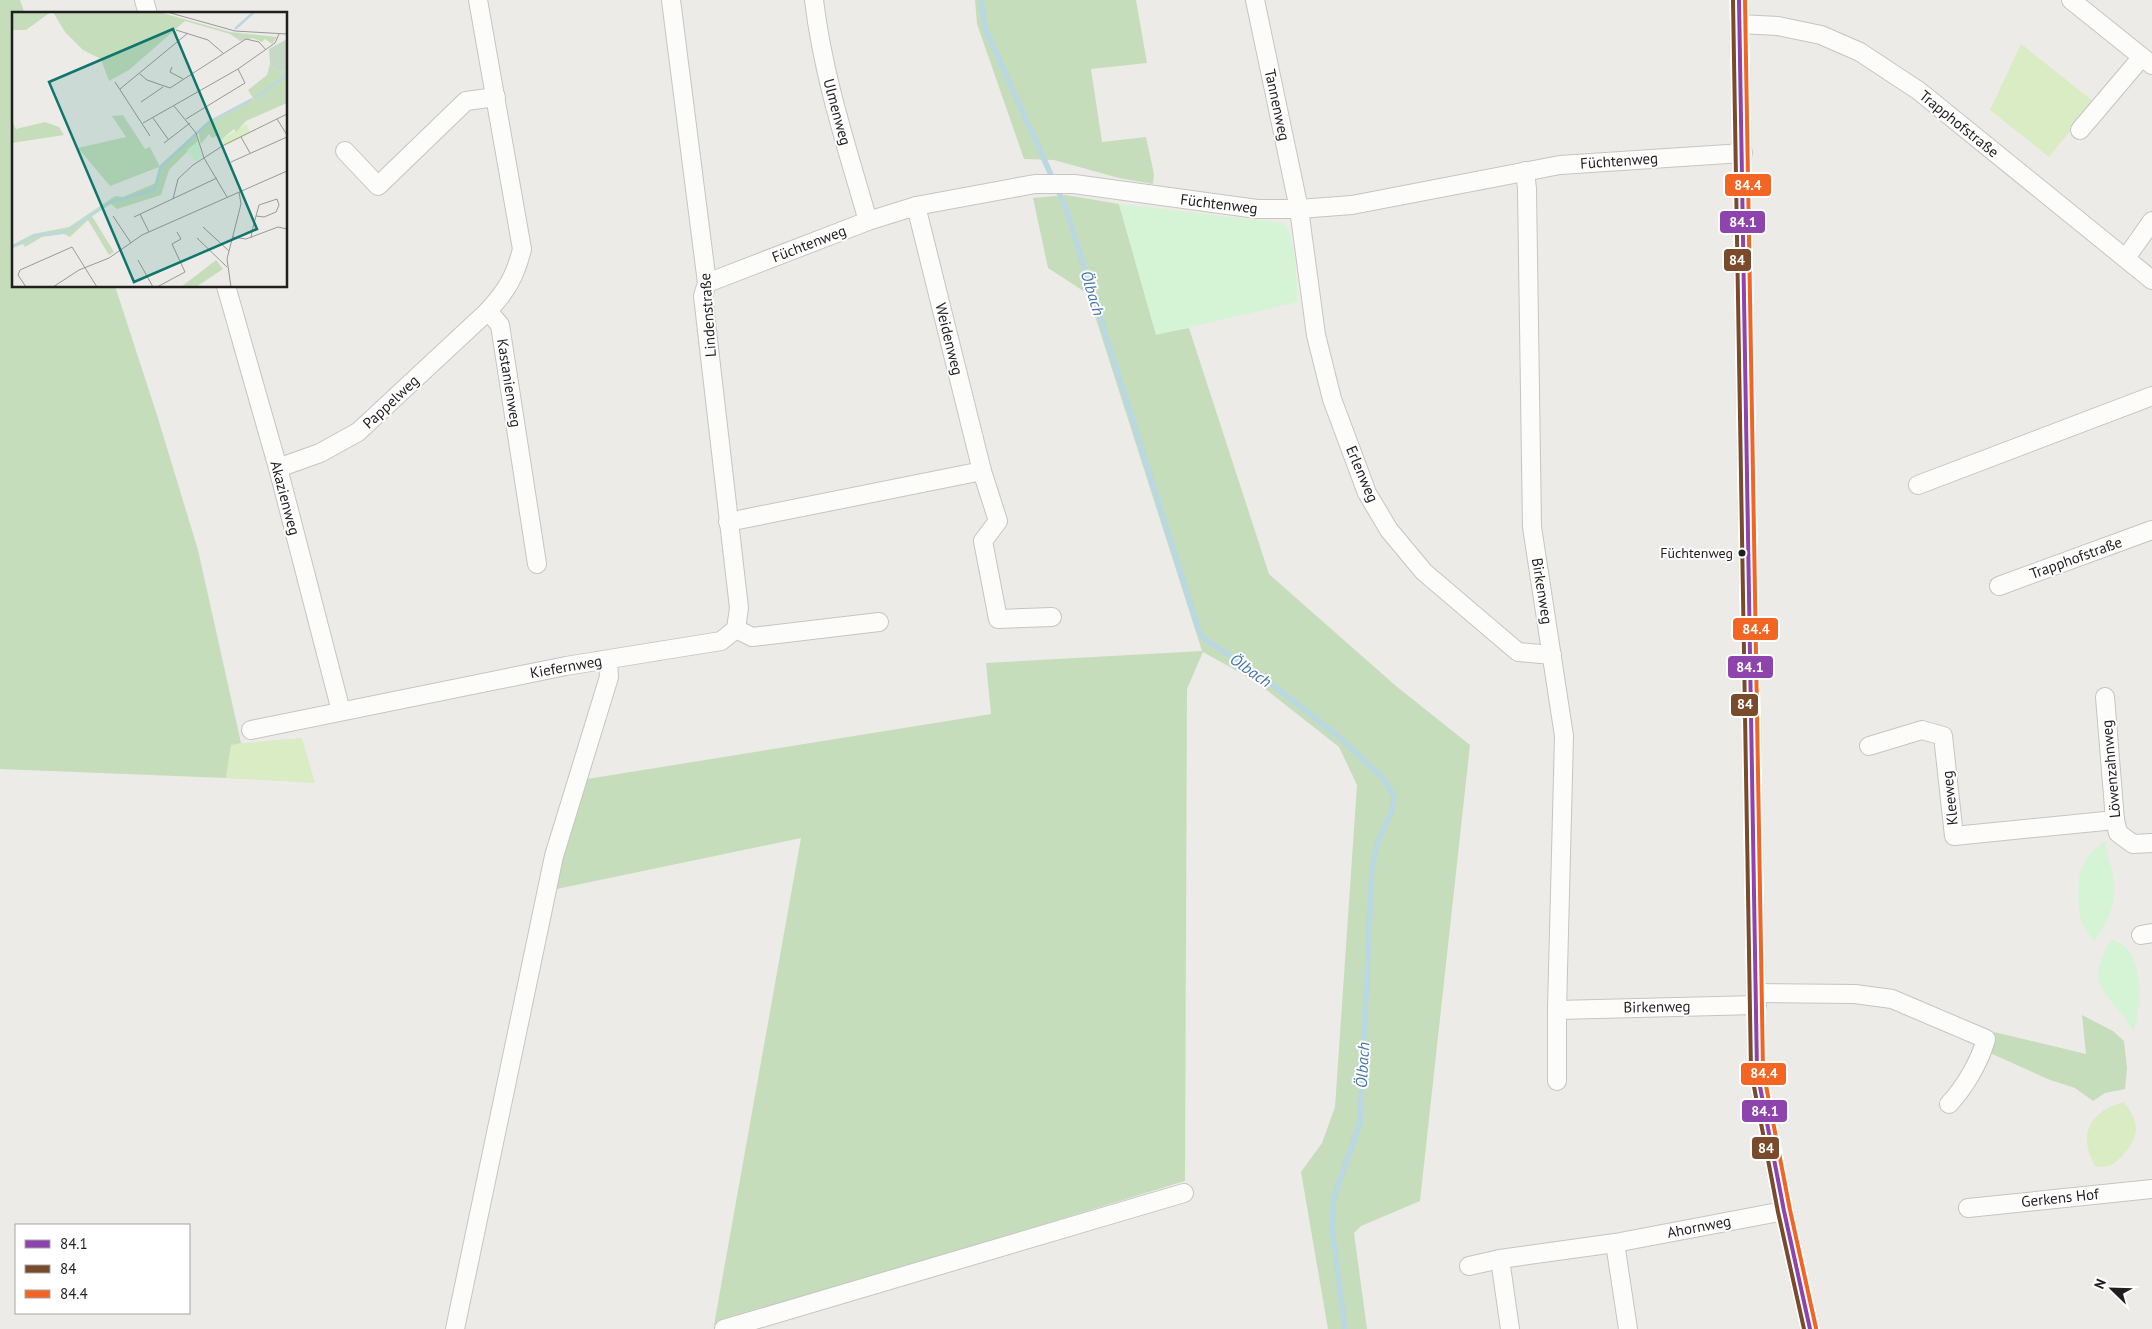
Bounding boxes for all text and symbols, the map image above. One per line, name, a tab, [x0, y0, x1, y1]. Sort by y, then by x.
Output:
inset map	[12, 12, 288, 288]
street label: Tannenweg	[1261, 67, 1294, 142]
street label: Ulmenweg	[819, 76, 856, 147]
street label: Trapphofstraße	[1916, 86, 2003, 161]
street label: Füchtenweg	[1579, 148, 1659, 173]
line badge: 84.4	[1724, 173, 1772, 197]
text: 84.4	[1734, 176, 1762, 194]
street label: Füchtenweg	[1179, 189, 1259, 218]
line badge: 84.1	[1719, 210, 1766, 234]
text: 84.1	[1729, 213, 1757, 231]
street label: Füchtenweg	[769, 221, 849, 266]
line badge: 84	[1723, 248, 1752, 272]
text: 84	[1729, 251, 1745, 269]
water label: Ölbach	[1077, 268, 1109, 318]
street label: Lindenstraße	[695, 272, 720, 358]
street label: Weidenweg	[931, 301, 968, 377]
street label: Kastanienweg	[493, 337, 526, 429]
street label: Pappelweg	[359, 371, 423, 432]
street label: Erlenweg	[1342, 443, 1383, 505]
street label: Akazienweg	[266, 459, 305, 537]
street label: Trapphofstraße	[2027, 532, 2125, 583]
place label: Füchtenweg	[1660, 544, 1733, 562]
marker: Füchtenweg	[1737, 548, 1747, 558]
street label: Birkenweg	[1528, 556, 1557, 626]
line badge: 84.4	[1732, 617, 1779, 641]
text: 84.4	[1742, 620, 1770, 638]
water label: Ölbach	[1226, 649, 1276, 691]
street label: Kiefernweg	[528, 651, 603, 682]
line badge: 84.1	[1727, 655, 1774, 679]
text: 84.1	[1736, 658, 1764, 676]
line badge: 84	[1730, 693, 1759, 717]
text: 84	[1737, 695, 1753, 713]
street label: Löwenzahnweg	[2097, 719, 2124, 819]
street label: Kleeweg	[1937, 770, 1962, 826]
street label: Birkenweg	[1623, 996, 1691, 1017]
water label: Ölbach	[1351, 1041, 1373, 1089]
line badge: 84.4	[1740, 1062, 1787, 1086]
text: 84.4	[1750, 1064, 1778, 1082]
line badge: 84.1	[1741, 1099, 1788, 1123]
text: 84.1	[1751, 1102, 1779, 1120]
line badge: 84	[1751, 1136, 1780, 1160]
text: 84	[1758, 1139, 1774, 1157]
street label: Gerkens Hof	[2020, 1184, 2101, 1211]
street label: Ahornweg	[1665, 1211, 1732, 1242]
legend	[15, 1224, 190, 1314]
text: 84.1	[60, 1234, 88, 1253]
text: 84	[60, 1259, 76, 1278]
north arrow	[2087, 1264, 2137, 1314]
text: N	[2090, 1276, 2110, 1292]
text: 84.4	[60, 1284, 88, 1303]

